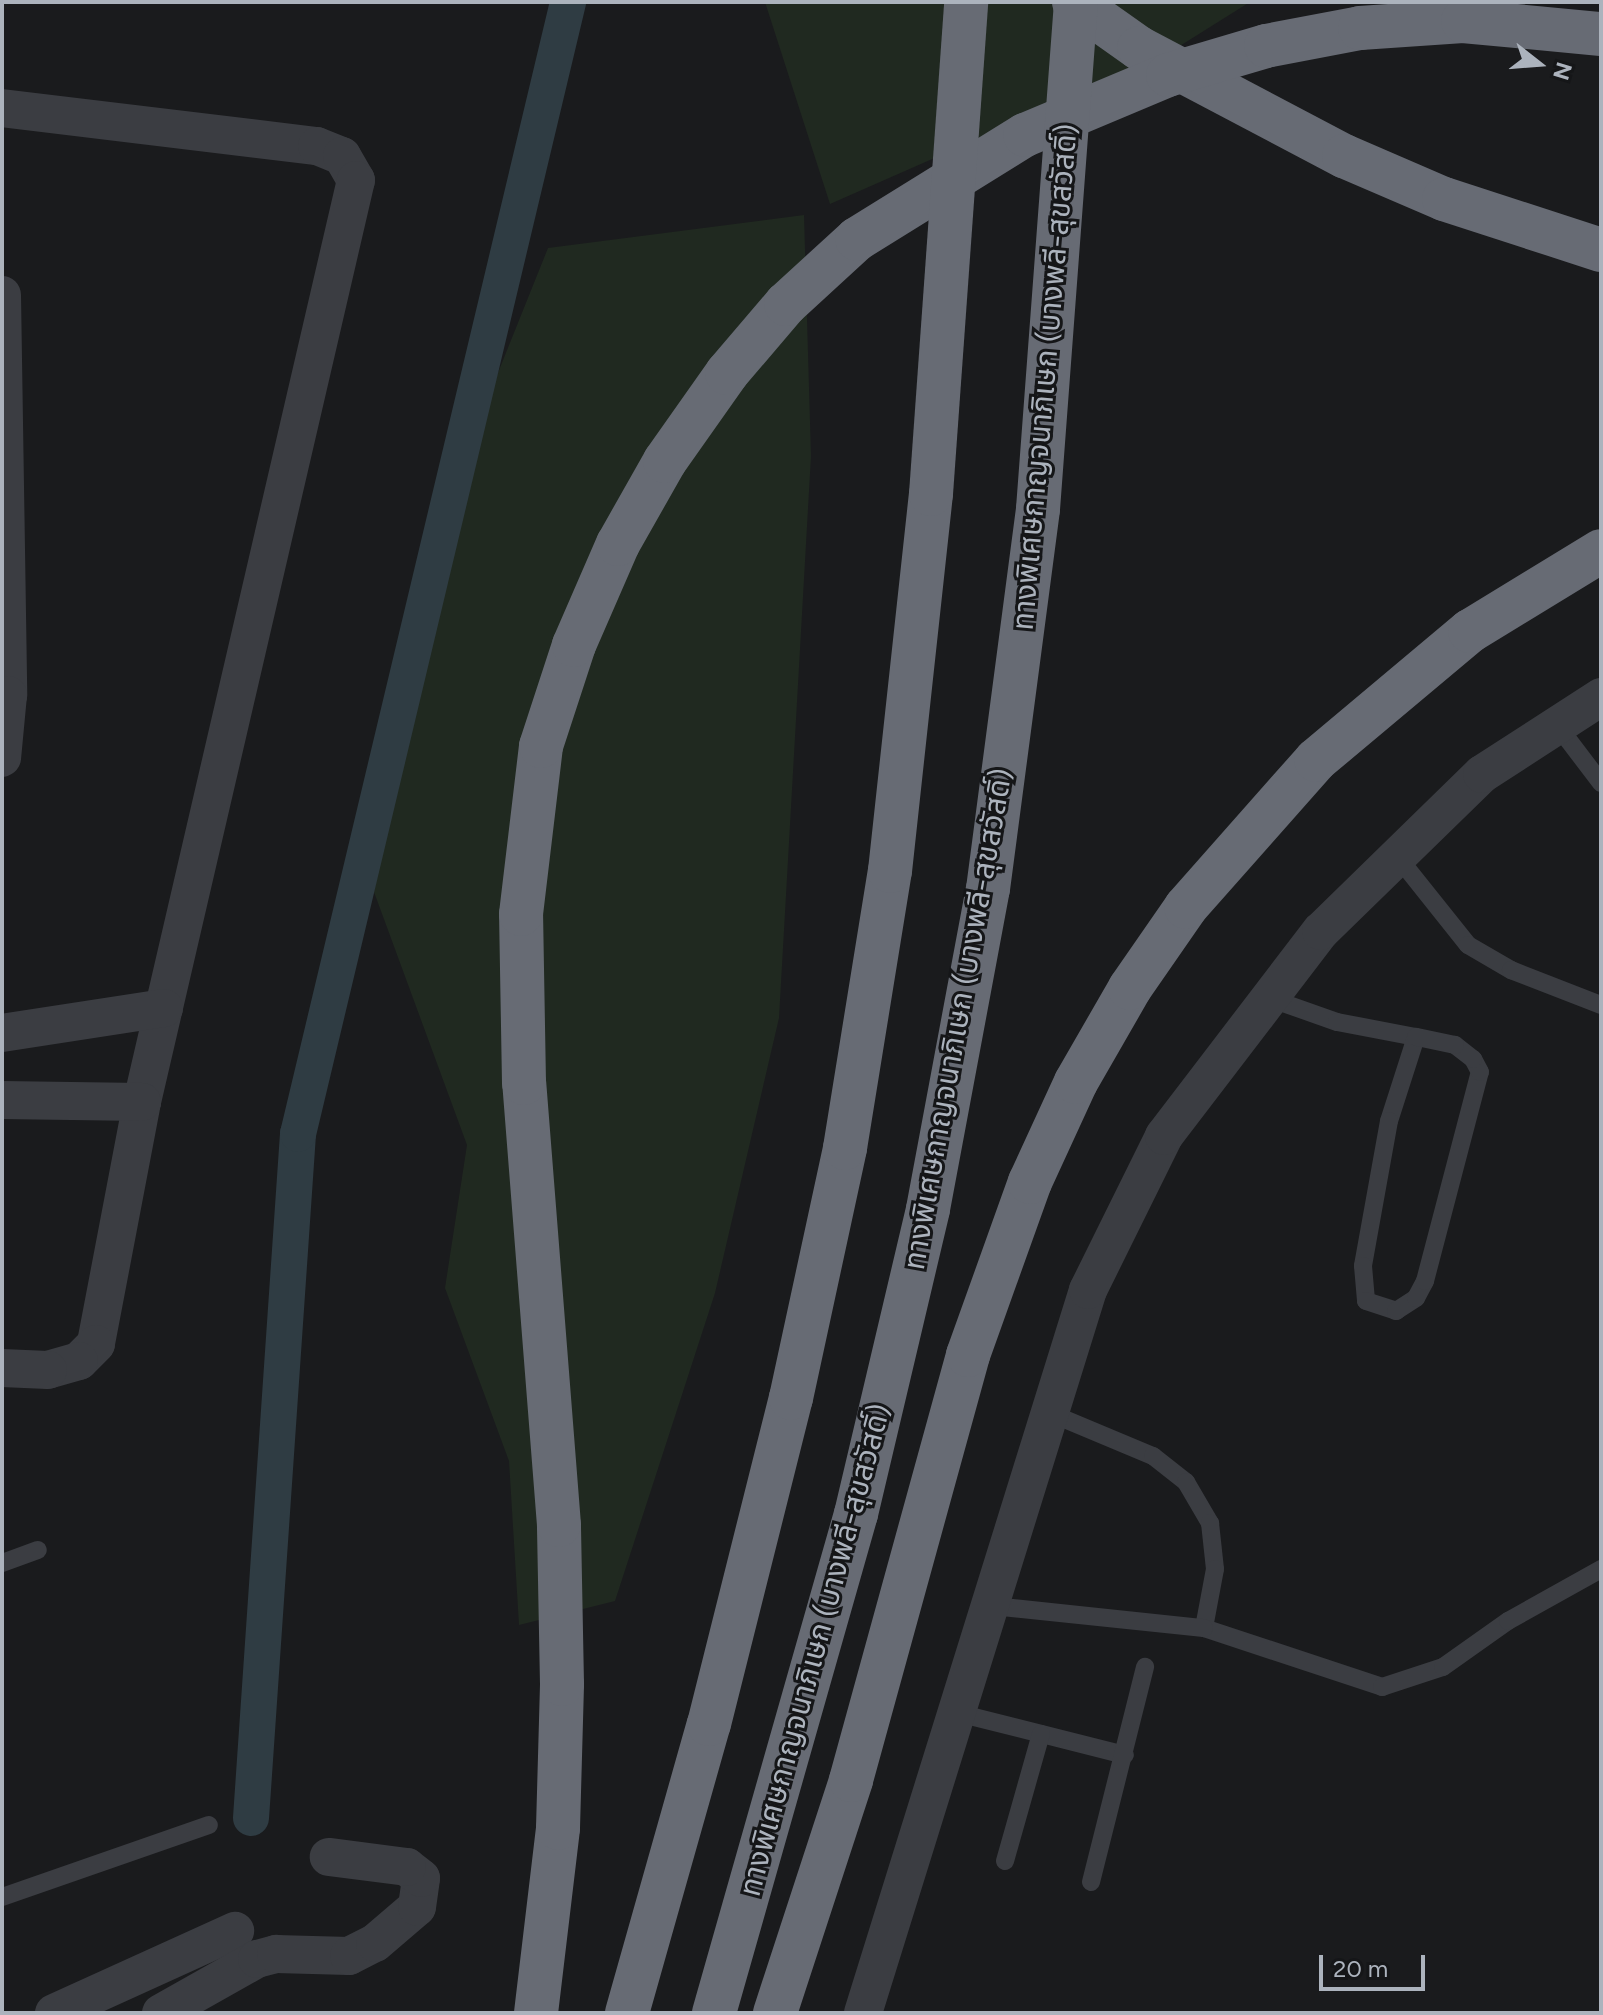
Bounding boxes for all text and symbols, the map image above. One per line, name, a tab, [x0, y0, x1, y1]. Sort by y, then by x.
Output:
north arrow	[1499, 24, 1579, 104]
text: N	[1547, 59, 1578, 83]
street label: ทางพิเศษกาญจนาภิเษก (บางพลี-สุขสวัสดิ์)	[1005, 122, 1085, 632]
street label: ทางพิเศษกาญจนาภิเษก (บางพลี-สุขสวัสดิ์)	[896, 766, 1020, 1272]
street label: ทางพิเศษกาญจนาภิเษก (บางพลี-สุขสวัสดิ์)	[732, 1400, 898, 1900]
scale bar	[1323, 1939, 1429, 1989]
text: 20 m	[1333, 1954, 1388, 1983]

